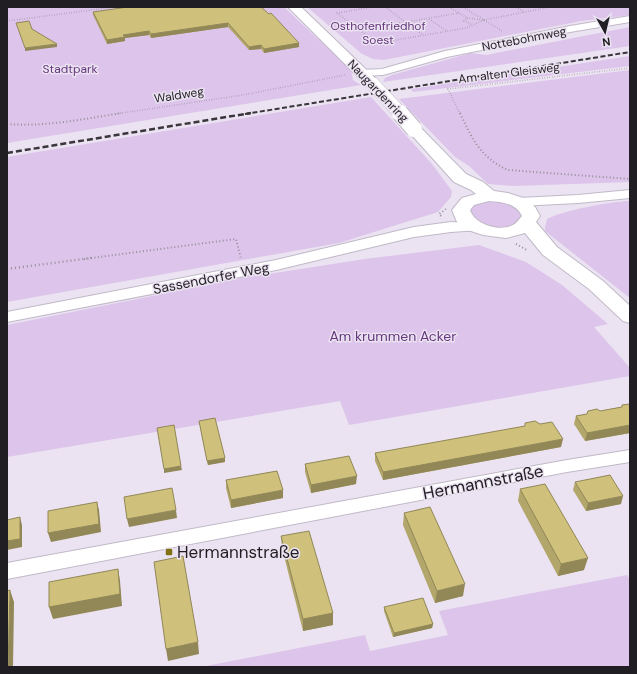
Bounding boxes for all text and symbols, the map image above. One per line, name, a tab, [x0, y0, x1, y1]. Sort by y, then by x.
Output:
north arrow	[585, 12, 625, 52]
park label: Osthofenfriedhof Soest	[330, 18, 426, 48]
street label: Nottebohmweg	[480, 23, 568, 55]
text: N	[601, 34, 611, 49]
street label: Naugardenring	[344, 56, 412, 126]
street label: Am alten Gleisweg	[457, 59, 561, 87]
park label: Stadtpark	[43, 61, 97, 77]
street label: Waldweg	[153, 83, 205, 107]
street label: Sassendorfer Weg	[151, 258, 271, 298]
park label: Am krummen Acker	[329, 327, 457, 345]
street label: Hermannstraße	[421, 460, 545, 504]
place label: Hermannstraße	[177, 541, 299, 563]
marker: Hermannstraße	[164, 547, 174, 557]

